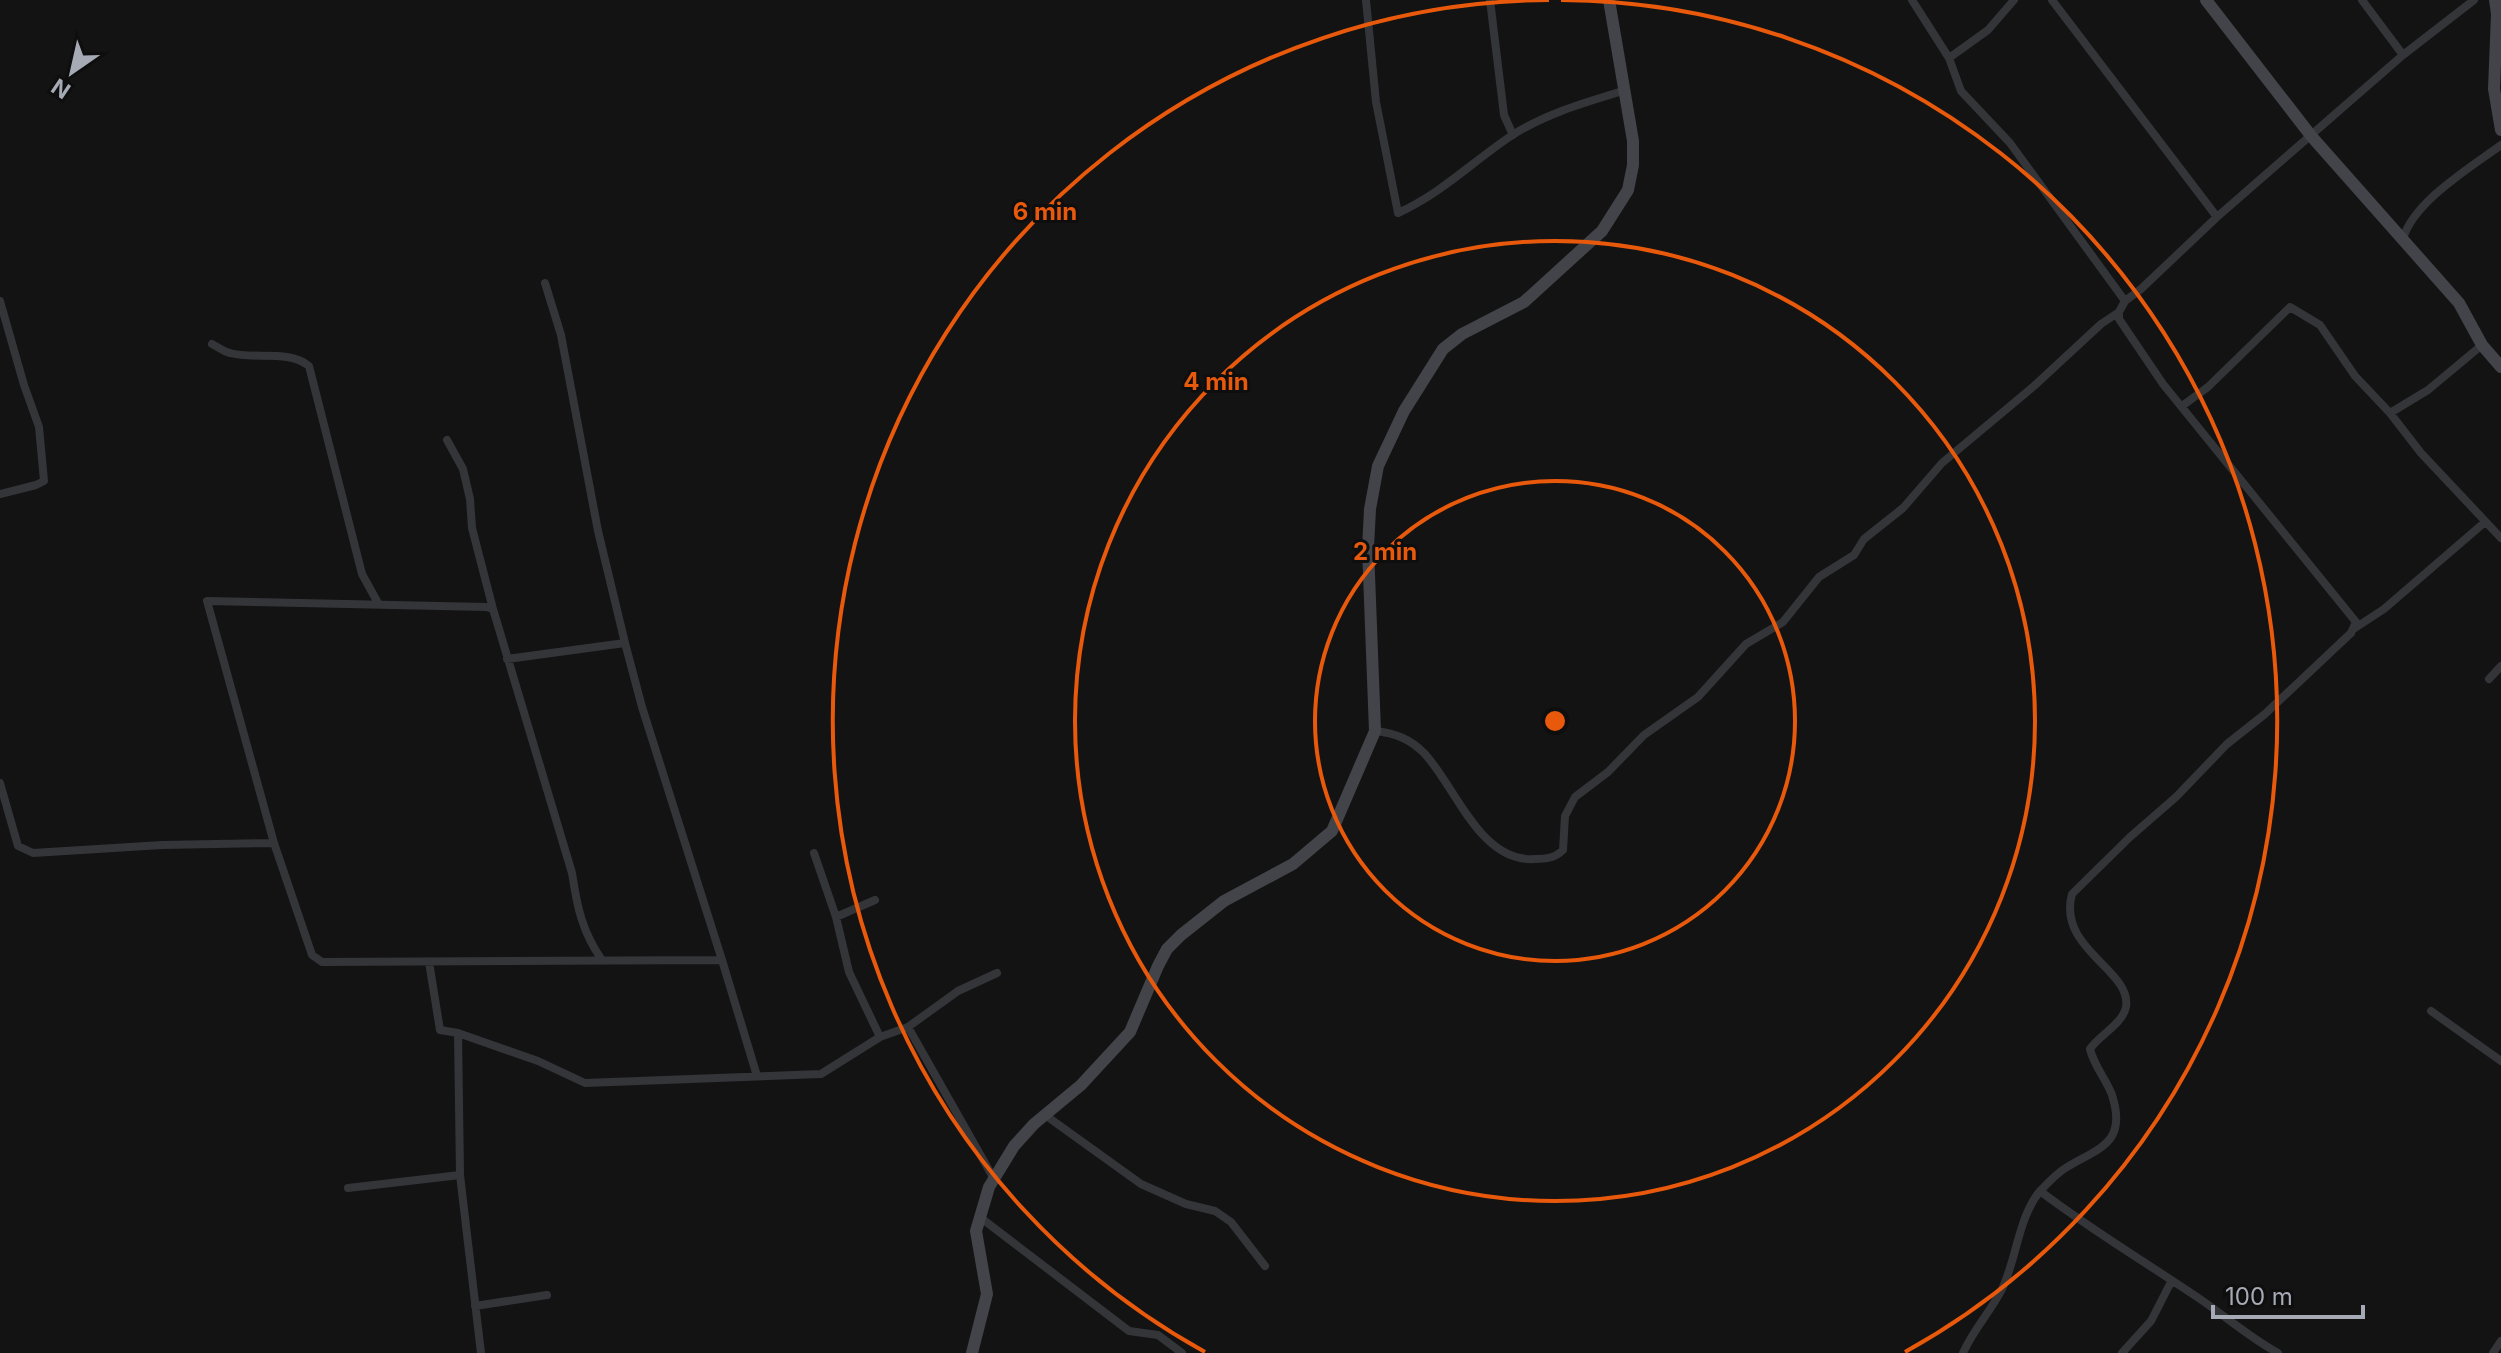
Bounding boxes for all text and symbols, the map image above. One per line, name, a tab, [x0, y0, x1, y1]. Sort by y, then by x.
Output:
north arrow	[32, 32, 112, 112]
text: N	[47, 73, 75, 104]
text: 6 min	[1013, 197, 1077, 226]
text: 4 min	[1183, 367, 1249, 396]
text: 2 min	[1353, 537, 1417, 566]
centre of rings	[1541, 707, 1569, 735]
scale bar	[2213, 1269, 2363, 1319]
text: 100 m	[2225, 1282, 2293, 1311]

